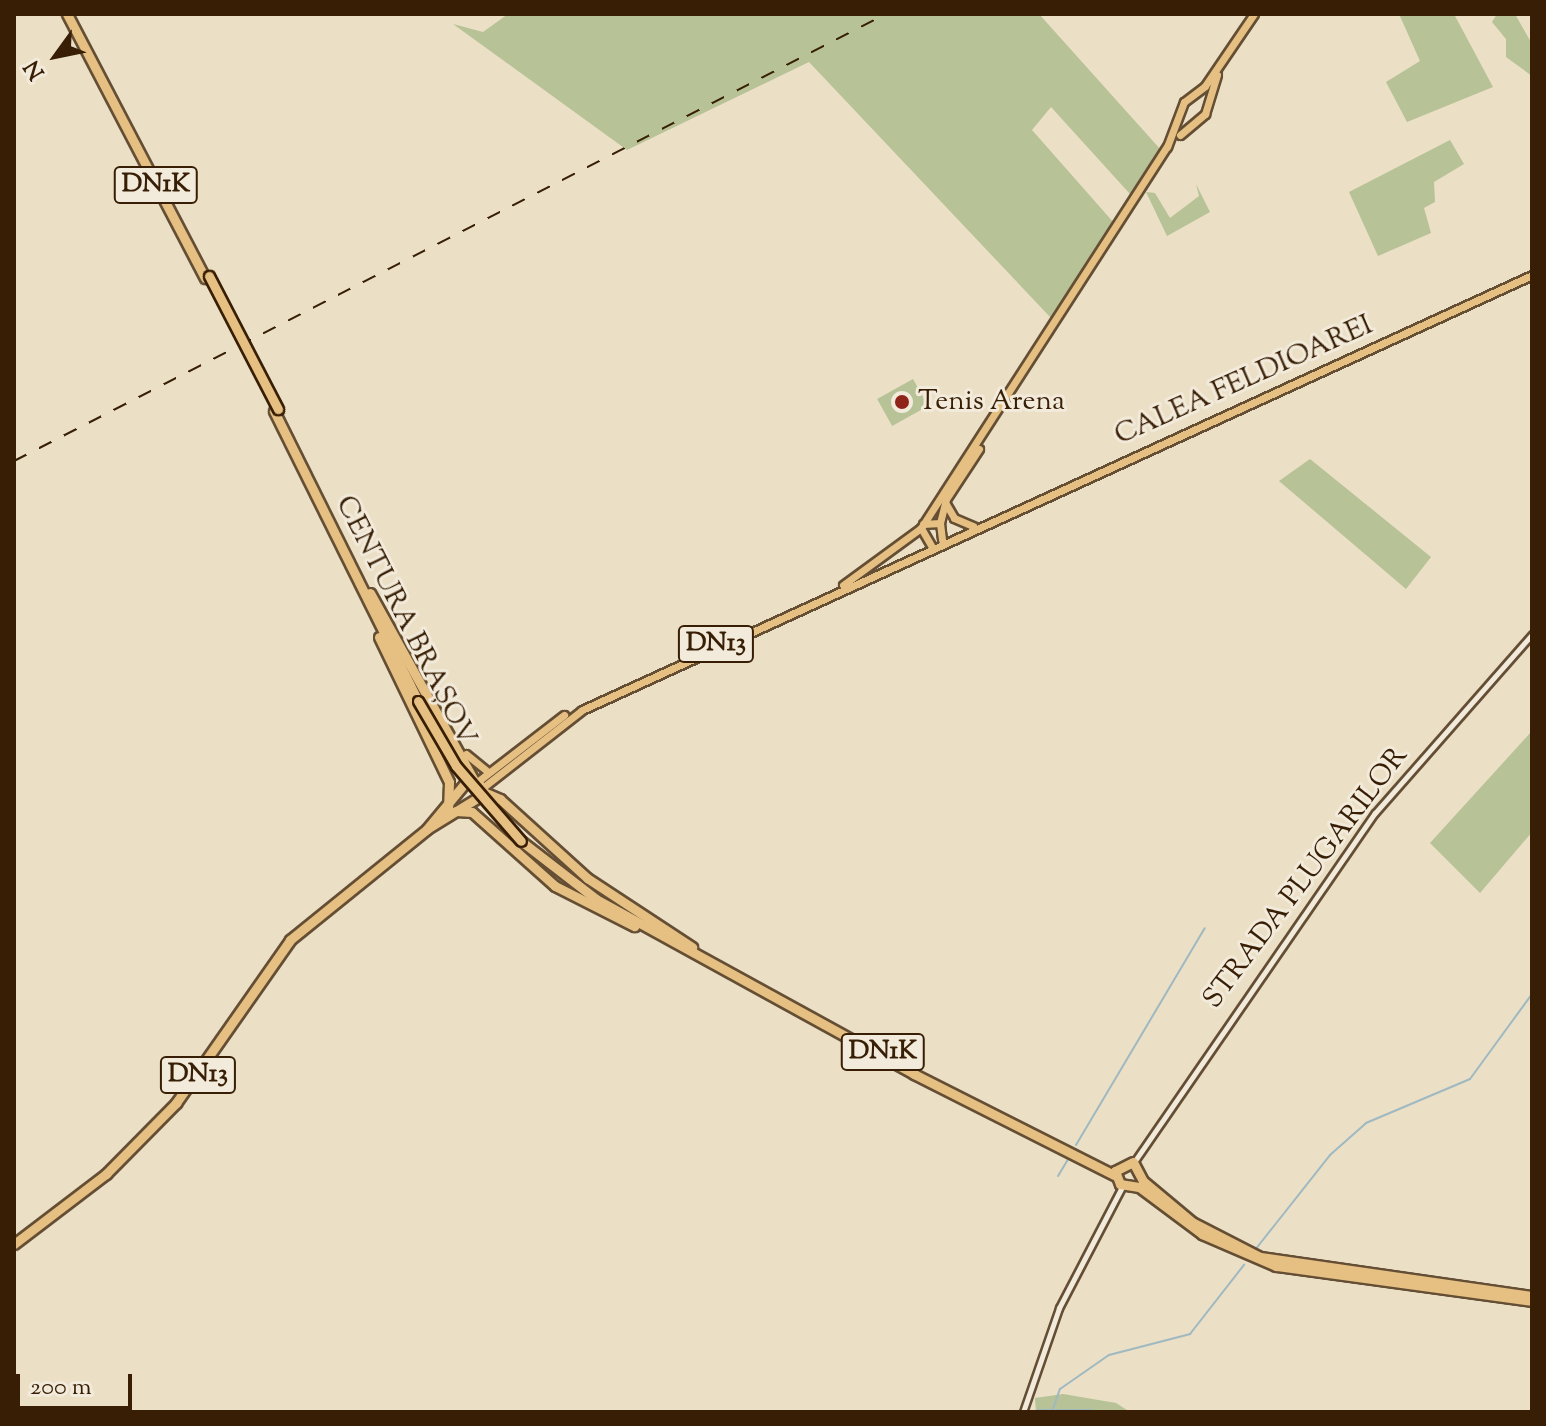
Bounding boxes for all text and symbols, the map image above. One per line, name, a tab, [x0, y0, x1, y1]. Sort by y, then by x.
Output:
north arrow	[16, 16, 96, 96]
text: N	[18, 53, 54, 85]
road number: DN1K	[112, 163, 200, 207]
street label: CALEA FELDIOAREI	[1110, 309, 1378, 453]
place label: Tenis Arena	[918, 385, 1065, 419]
marker: Tenis Arena	[893, 393, 911, 411]
street label: CENTURA BRAȘOV	[327, 491, 483, 751]
road number: DN13	[676, 622, 756, 666]
street label: STRADA PLUGARILOR	[1197, 740, 1415, 1016]
road number: DN1K	[839, 1030, 927, 1074]
road number: DN13	[158, 1053, 238, 1097]
scale bar	[20, 1358, 136, 1408]
text: 200 m	[30, 1371, 92, 1405]

